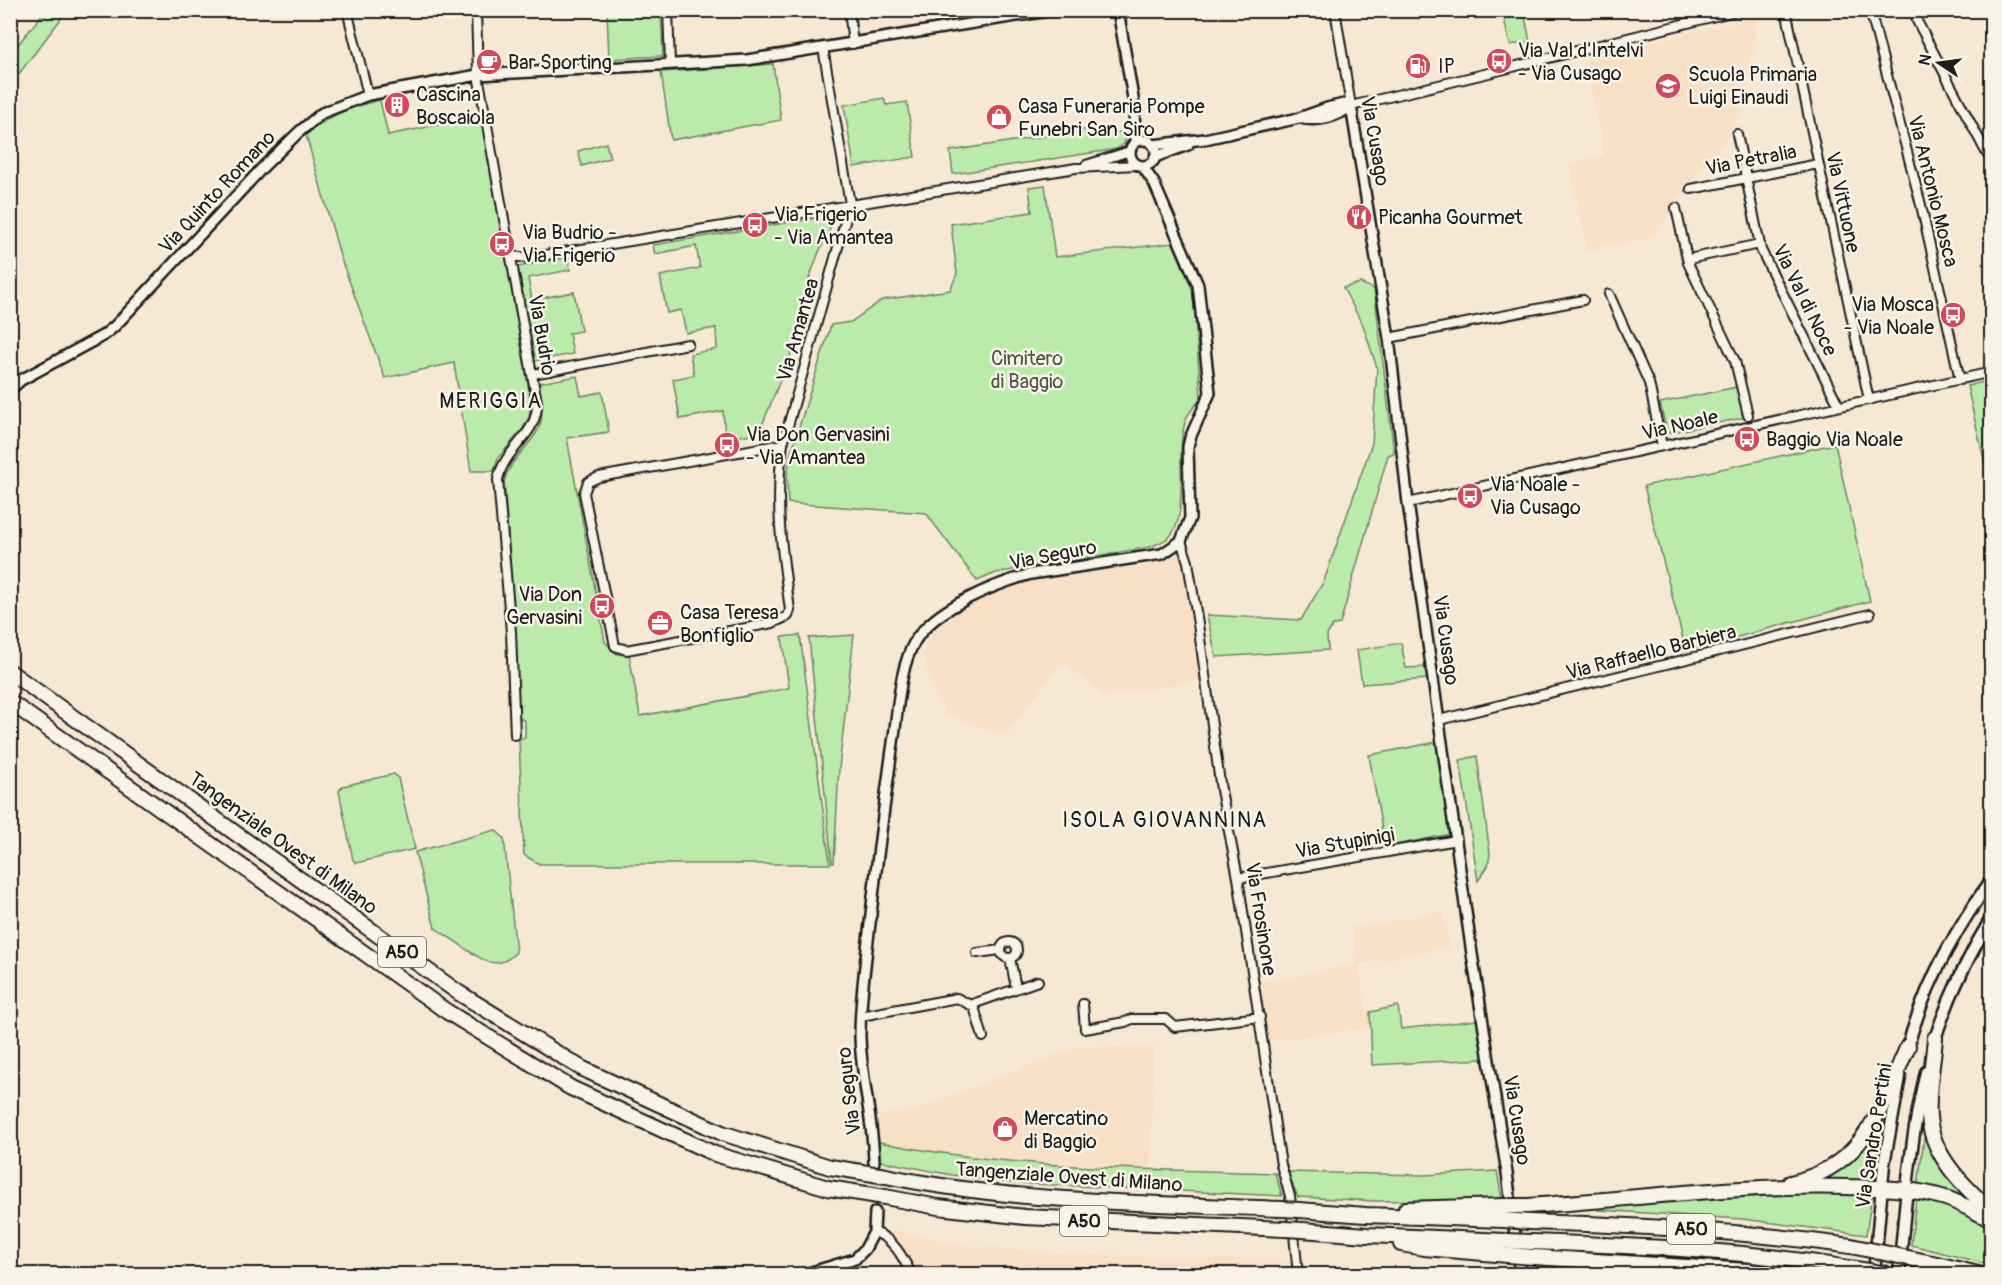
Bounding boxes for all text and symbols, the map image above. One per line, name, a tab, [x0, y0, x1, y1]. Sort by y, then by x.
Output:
north arrow	[1909, 33, 1969, 93]
place label: Via Val d'Intelvi - Via Cusago	[1518, 38, 1643, 86]
bus stop icon: Via Val d'Intelvi - Via Cusago	[1484, 46, 1514, 76]
cafe icon: Bar Sporting	[474, 47, 504, 77]
place label: Bar Sporting	[508, 50, 612, 75]
fuel station icon: IP	[1403, 51, 1433, 81]
text: N	[1914, 52, 1936, 67]
place label: IP	[1438, 54, 1455, 79]
place label: Scuola Primaria Luigi Einaudi	[1688, 62, 1817, 110]
school or university icon: Scuola Primaria Luigi Einaudi	[1653, 71, 1683, 101]
place label: Cascina Boscaiola	[416, 82, 495, 130]
building icon: Cascina Boscaiola	[382, 90, 412, 120]
place label: Casa Funeraria Pompe Funebri San Siro	[1018, 94, 1205, 142]
street label: Via Cusago	[1355, 94, 1395, 188]
shop icon: Casa Funeraria Pompe Funebri San Siro	[984, 102, 1014, 132]
street label: Via Antonio Mosca	[1902, 113, 1964, 269]
street label: Via Quinto Romano	[153, 125, 281, 259]
street label: Via Petralia	[1703, 139, 1799, 181]
street label: Via Vittuone	[1820, 149, 1866, 255]
place label: Via Frigerio - Via Amantea	[774, 202, 893, 250]
restaurant icon: Picanha Gourmet	[1344, 202, 1374, 232]
place label: Picanha Gourmet	[1378, 205, 1524, 230]
bus stop icon: Via Frigerio - Via Amantea	[740, 210, 770, 240]
place label: Via Budrio - Via Frigerio	[522, 220, 617, 268]
bus stop icon: Via Budrio - Via Frigerio	[487, 229, 517, 259]
street label: Via Val di Noce	[1767, 240, 1843, 360]
street label: Via Amantea	[771, 275, 825, 385]
place label: Via Mosca - Via Noale	[1844, 292, 1934, 340]
street label: Via Budrio	[523, 293, 561, 378]
bus stop icon: Via Mosca - Via Noale	[1938, 300, 1968, 330]
park label: Cimitero di Baggio	[991, 346, 1064, 394]
district label: MERIGGIA	[439, 388, 543, 415]
street label: Via Noale	[1639, 404, 1721, 446]
place label: Via Don Gervasini - Via Amantea	[746, 422, 890, 470]
bus stop icon: Baggio Via Noale	[1732, 424, 1762, 454]
place label: Baggio Via Noale	[1766, 427, 1903, 452]
bus stop icon: Via Don Gervasini - Via Amantea	[712, 430, 742, 460]
place label: Via Noale - Via Cusago	[1490, 472, 1581, 520]
bus stop icon: Via Noale - Via Cusago	[1455, 481, 1485, 511]
street label: Via Seguro	[1007, 534, 1099, 576]
place label: Via Don Gervasini	[506, 582, 582, 630]
bus stop icon: Via Don Gervasini	[587, 591, 617, 621]
street label: Via Cusago	[1427, 593, 1465, 687]
place label: Casa Teresa Bonfiglio	[680, 600, 779, 648]
office icon: Casa Teresa Bonfiglio	[645, 608, 675, 638]
street label: Via Raffaello Barbiera	[1563, 619, 1739, 685]
street label: Tangenziale Ovest di Milano	[184, 766, 383, 920]
district label: ISOLA GIOVANNINA	[1062, 807, 1268, 834]
street label: Via Stupinigi	[1293, 822, 1397, 864]
street label: Via Frosinone	[1240, 861, 1282, 978]
road number: A50	[378, 937, 426, 967]
street label: Via Seguro	[831, 1045, 867, 1136]
street label: Via Sandro Pertini	[1850, 1062, 1898, 1210]
street label: Via Cusago	[1498, 1073, 1536, 1167]
place label: Mercatino di Baggio	[1024, 1106, 1108, 1154]
shop icon: Mercatino di Baggio	[990, 1114, 1020, 1144]
street label: Tangenziale Ovest di Milano	[955, 1157, 1184, 1197]
road number: A50	[1060, 1206, 1108, 1236]
road number: A50	[1667, 1214, 1715, 1244]

